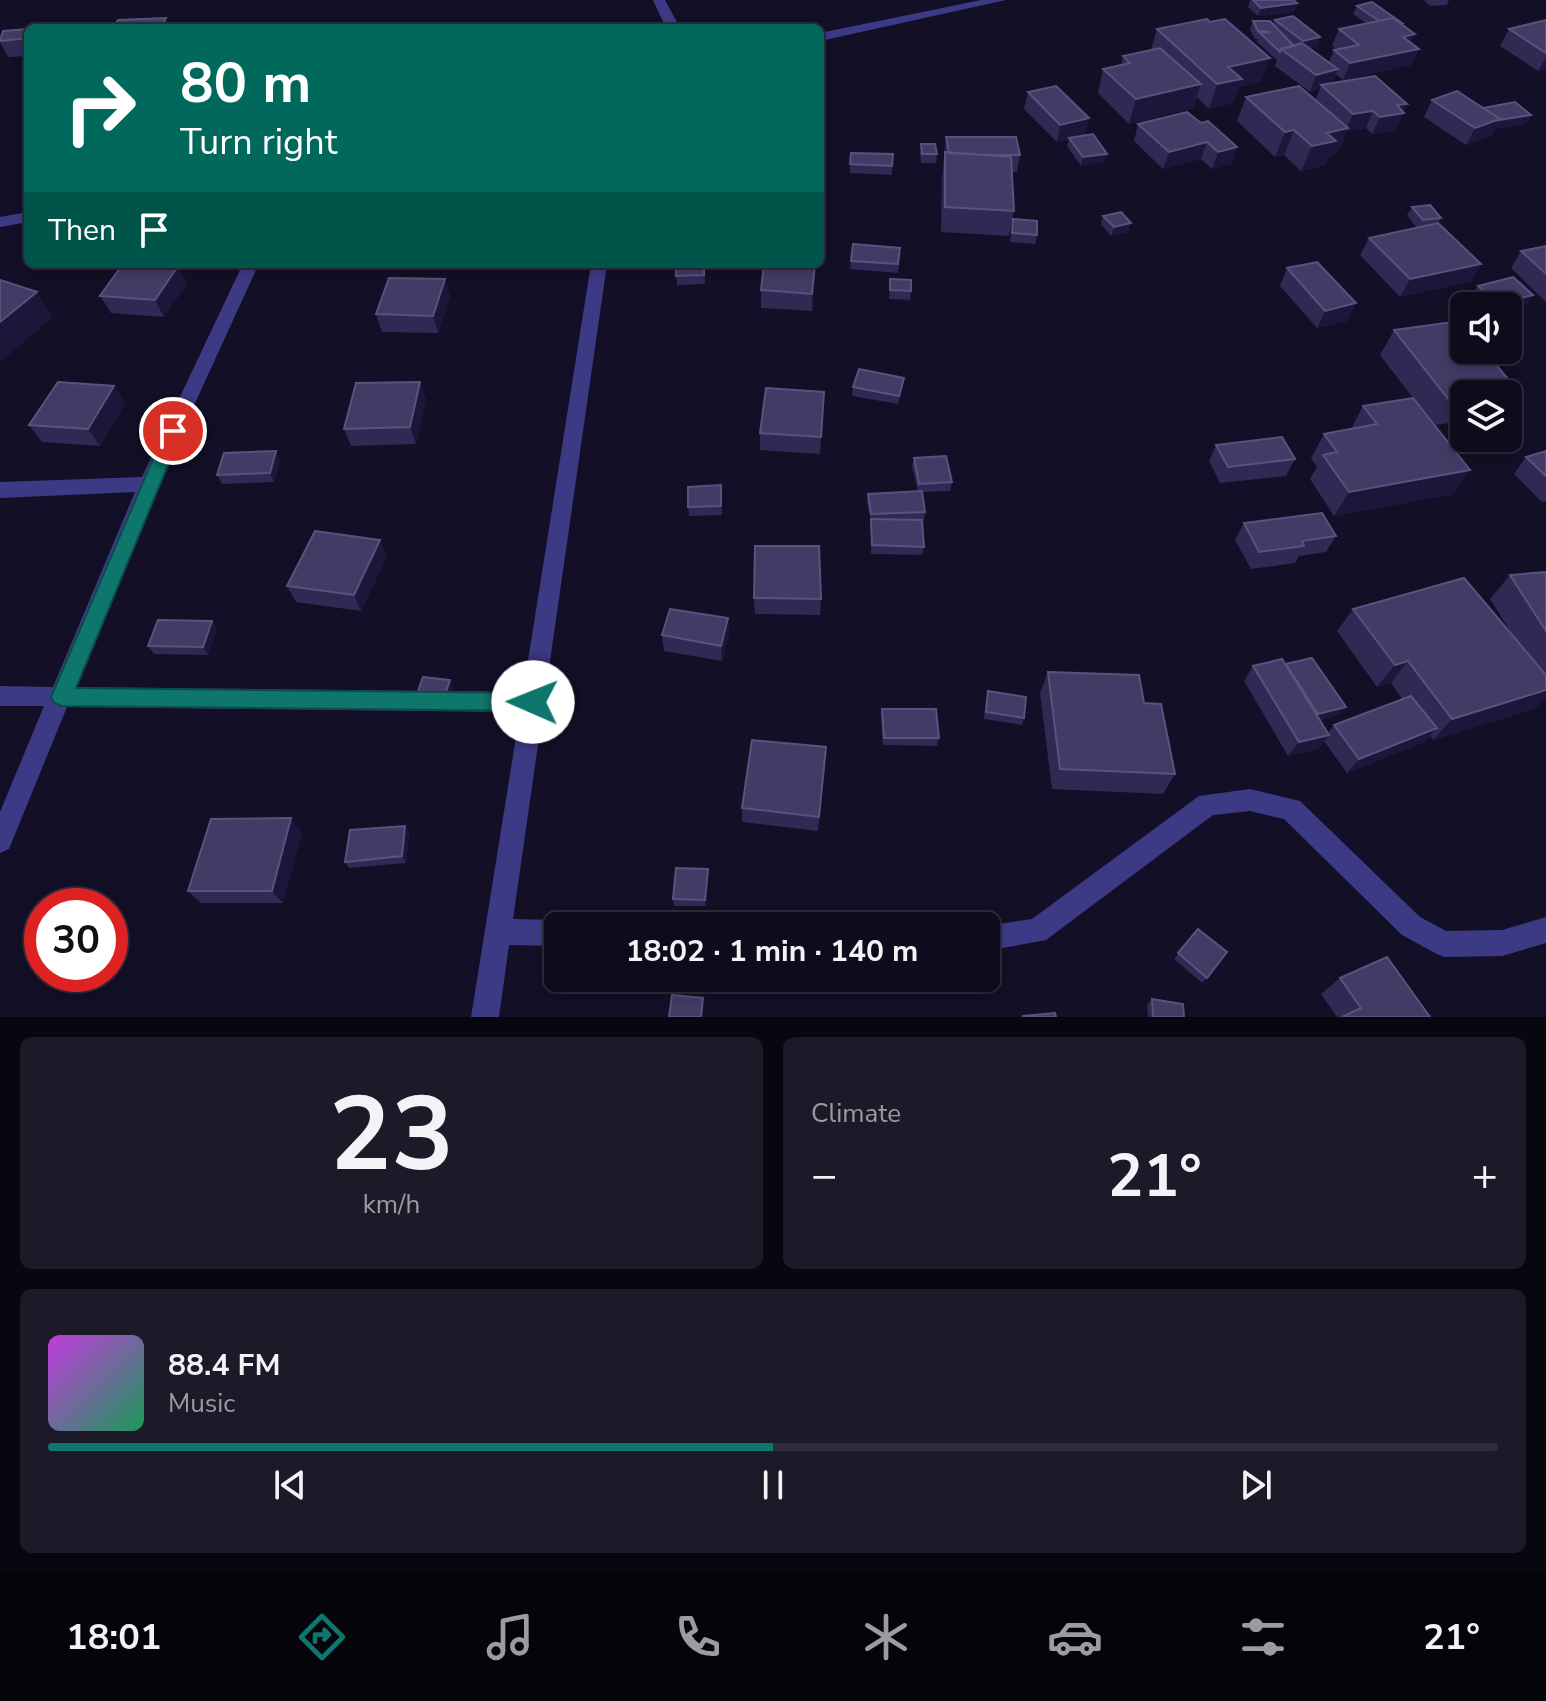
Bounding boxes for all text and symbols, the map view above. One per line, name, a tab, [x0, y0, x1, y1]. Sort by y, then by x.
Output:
text: 80 m	[180, 45, 311, 122]
icon: right	[48, 56, 152, 160]
text: Turn right	[180, 118, 337, 167]
icon: arrive	[132, 208, 176, 252]
text: Then	[48, 210, 116, 251]
map controls	[1450, 292, 1522, 452]
button: sound	[1450, 292, 1522, 364]
button: layers	[1450, 380, 1522, 452]
pin	[139, 397, 207, 465]
icon: arrive	[151, 409, 195, 453]
position arrow	[491, 660, 575, 744]
speed limit sign: 30	[24, 888, 128, 992]
text: 18:02 · 1 min · 140 m	[626, 931, 918, 972]
text: 23	[329, 1064, 454, 1206]
text: Climate	[811, 1096, 901, 1131]
text: 21°	[1107, 1135, 1202, 1217]
text: −	[811, 1146, 837, 1206]
text: +	[1472, 1146, 1498, 1206]
text: km/h	[363, 1187, 420, 1222]
text: 88.4 FM	[168, 1345, 280, 1386]
text: Music	[168, 1386, 235, 1421]
icon: previous	[268, 1463, 312, 1507]
icon: pause	[751, 1463, 795, 1507]
icon: next	[1234, 1463, 1278, 1507]
icon: directions	[294, 1609, 350, 1665]
icon: music	[482, 1609, 538, 1665]
icon: phone	[670, 1609, 726, 1665]
icon: climate	[858, 1609, 914, 1665]
icon: car	[1047, 1609, 1103, 1665]
icon: filters	[1235, 1609, 1291, 1665]
text: 18:01	[66, 1613, 161, 1662]
text: 21°	[1423, 1613, 1480, 1662]

